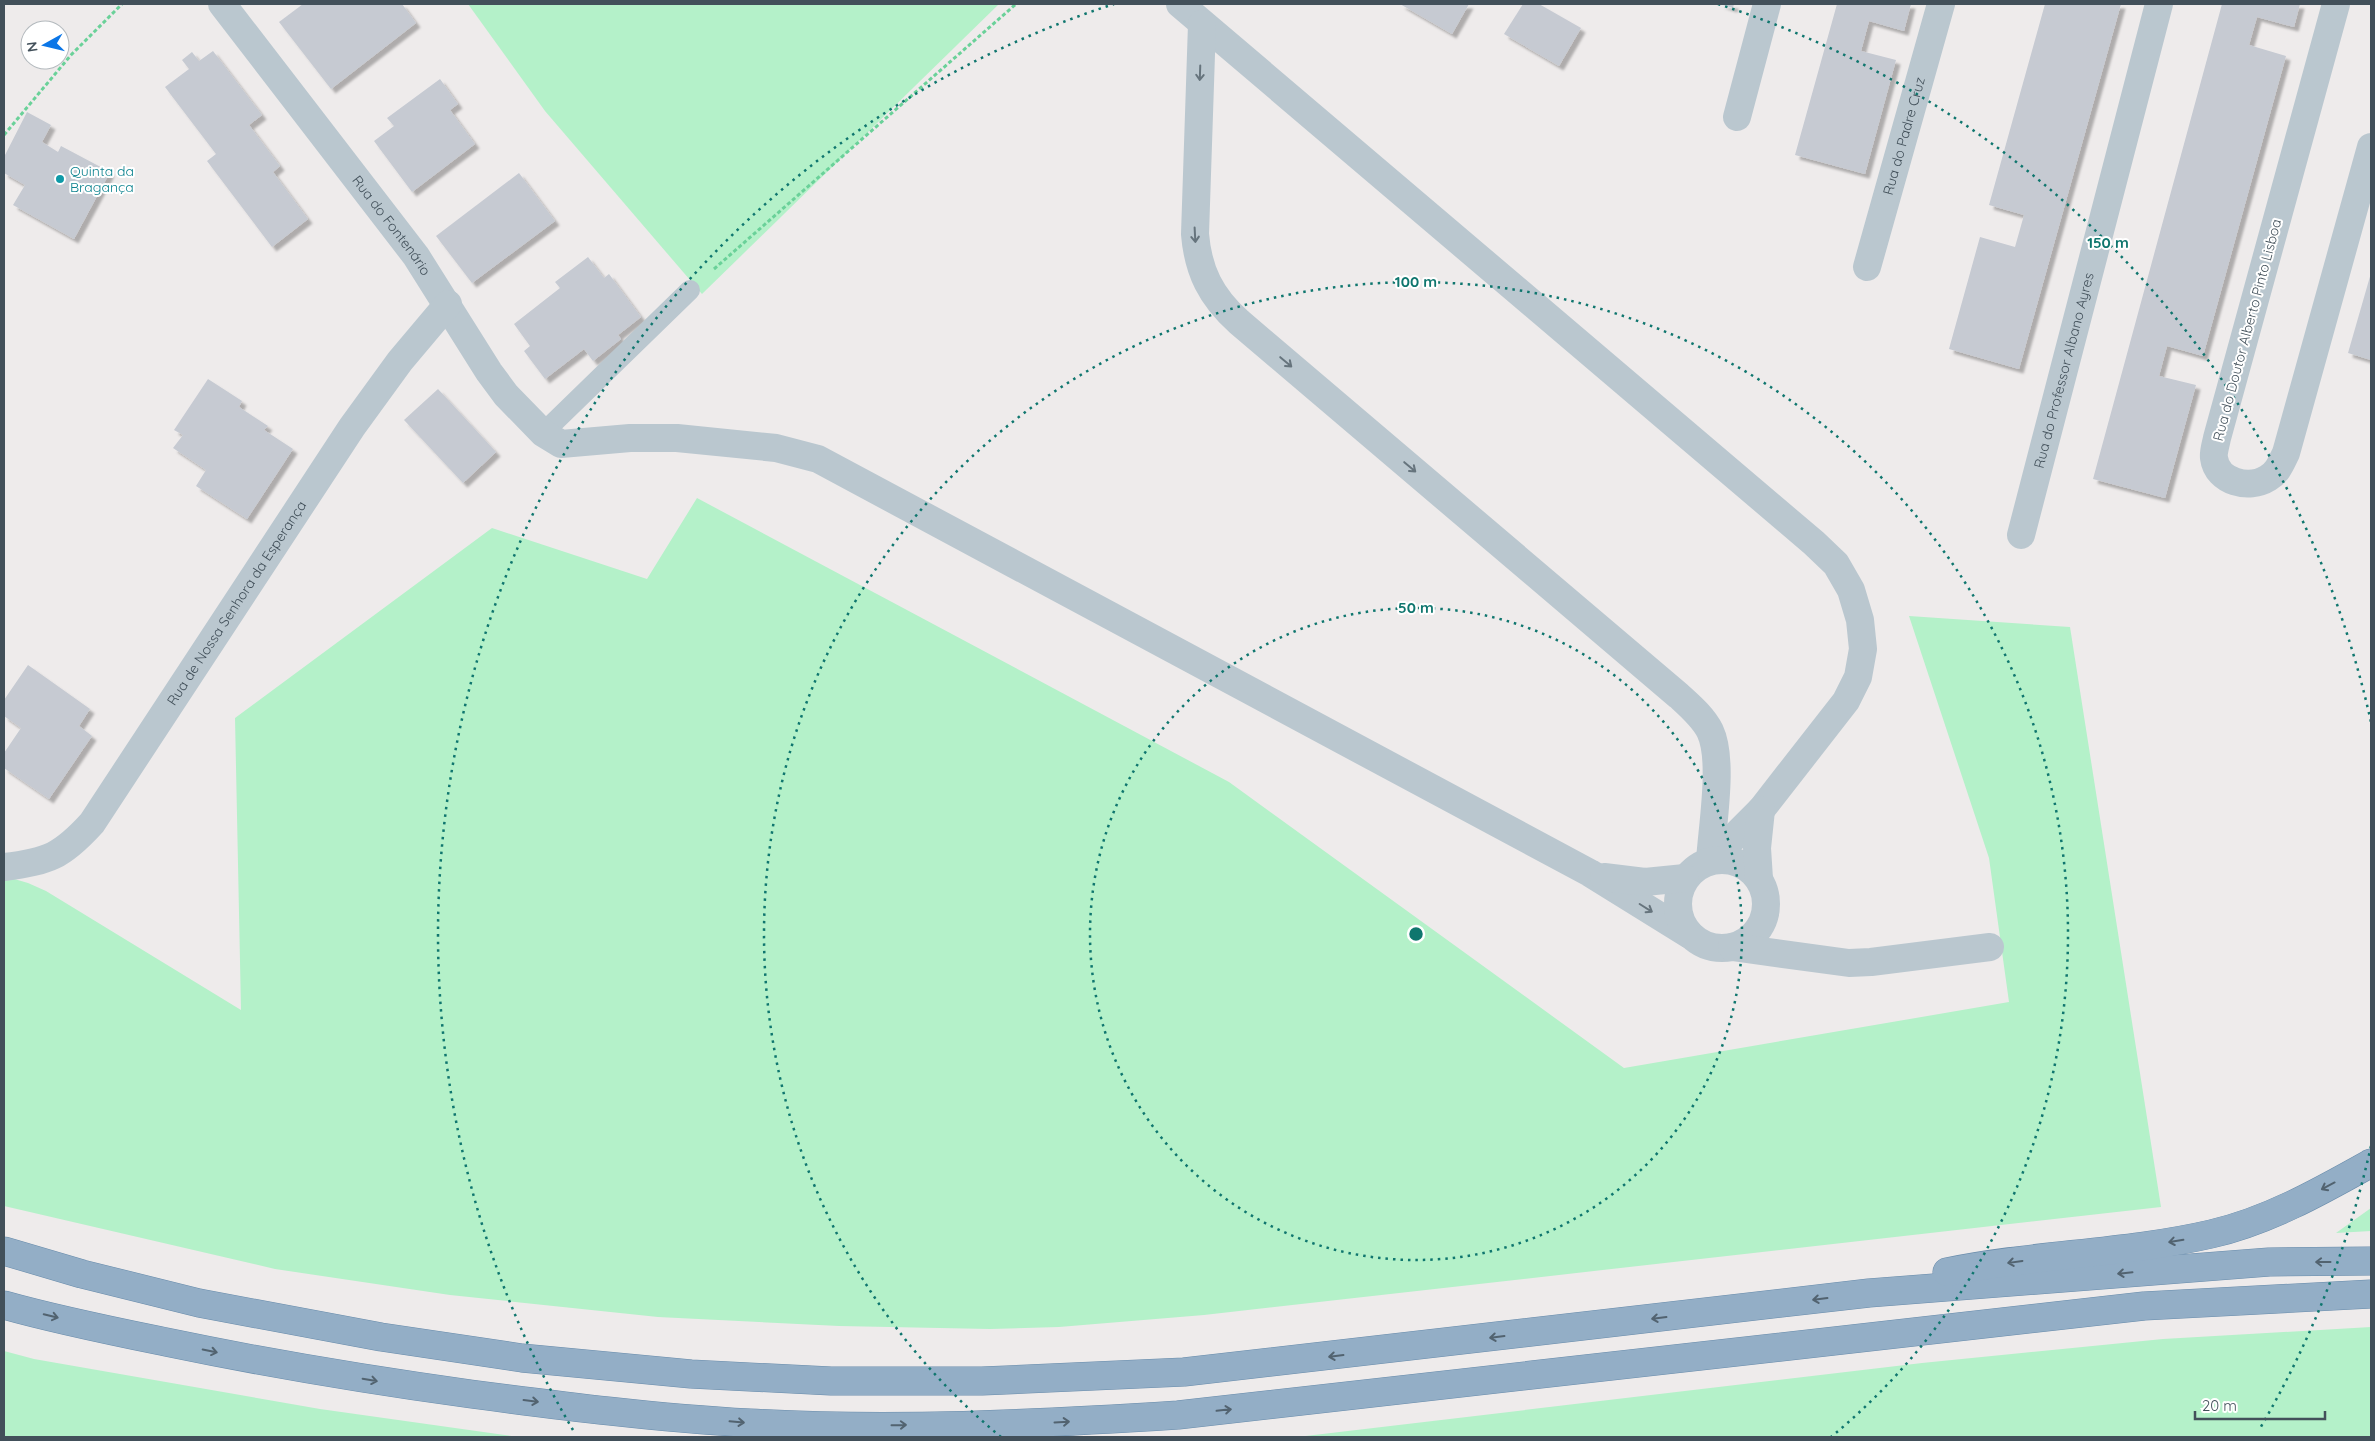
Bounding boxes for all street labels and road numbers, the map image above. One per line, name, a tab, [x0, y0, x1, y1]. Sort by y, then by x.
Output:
street label: Rua do Padre Cruz	[1879, 75, 1929, 197]
street label: Rua do Fontenário	[348, 172, 435, 279]
street label: Rua do Doutor Alberto Pinto Lisboa	[2209, 217, 2285, 443]
street label: Rua do Professor Albano Ayres	[2030, 271, 2098, 470]
street label: Rua de Nossa Senhora da Esperança	[163, 497, 310, 709]

